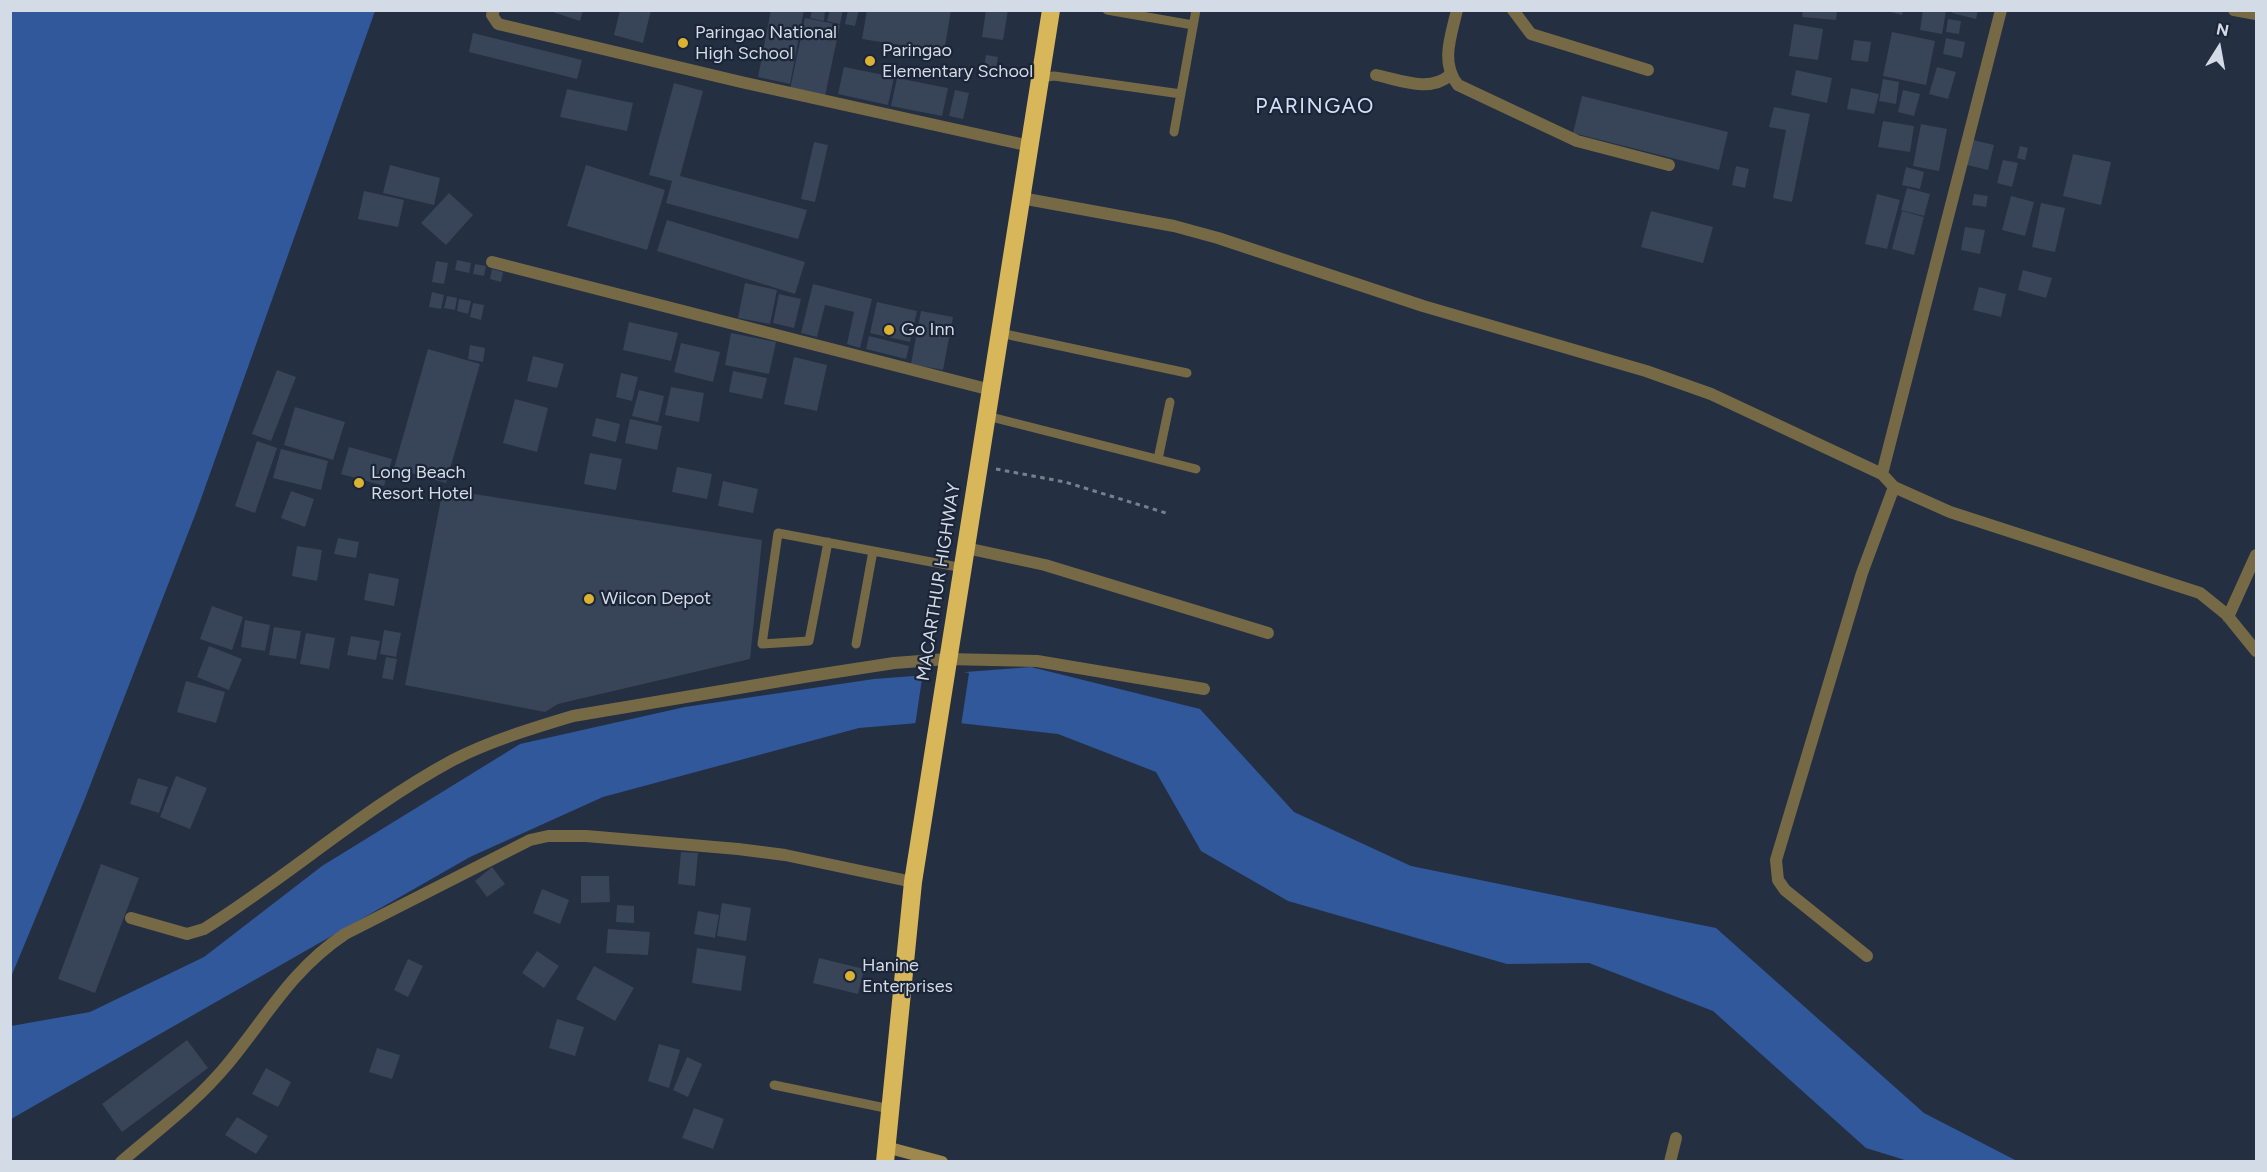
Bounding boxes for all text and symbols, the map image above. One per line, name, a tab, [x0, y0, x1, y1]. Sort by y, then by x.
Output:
north arrow	[2189, 18, 2249, 78]
text: N	[2215, 19, 2230, 40]
place label: Paringao National High School	[695, 22, 837, 64]
marker: Paringao National High School	[676, 36, 690, 50]
place label: Paringao Elementary School	[882, 40, 1033, 82]
marker: Paringao Elementary School	[863, 54, 877, 68]
district label: PARINGAO	[1255, 94, 1375, 120]
place label: Go Inn	[901, 319, 955, 341]
marker: Go Inn	[882, 323, 896, 337]
place label: Long Beach Resort Hotel	[371, 462, 473, 504]
marker: Long Beach Resort Hotel	[352, 476, 366, 490]
street label: MACARTHUR HIGHWAY	[913, 481, 965, 683]
place label: Wilcon Depot	[601, 588, 711, 610]
marker: Wilcon Depot	[582, 592, 596, 606]
place label: Hanine Enterprises	[862, 955, 953, 998]
marker: Hanine Enterprises	[843, 969, 857, 983]

